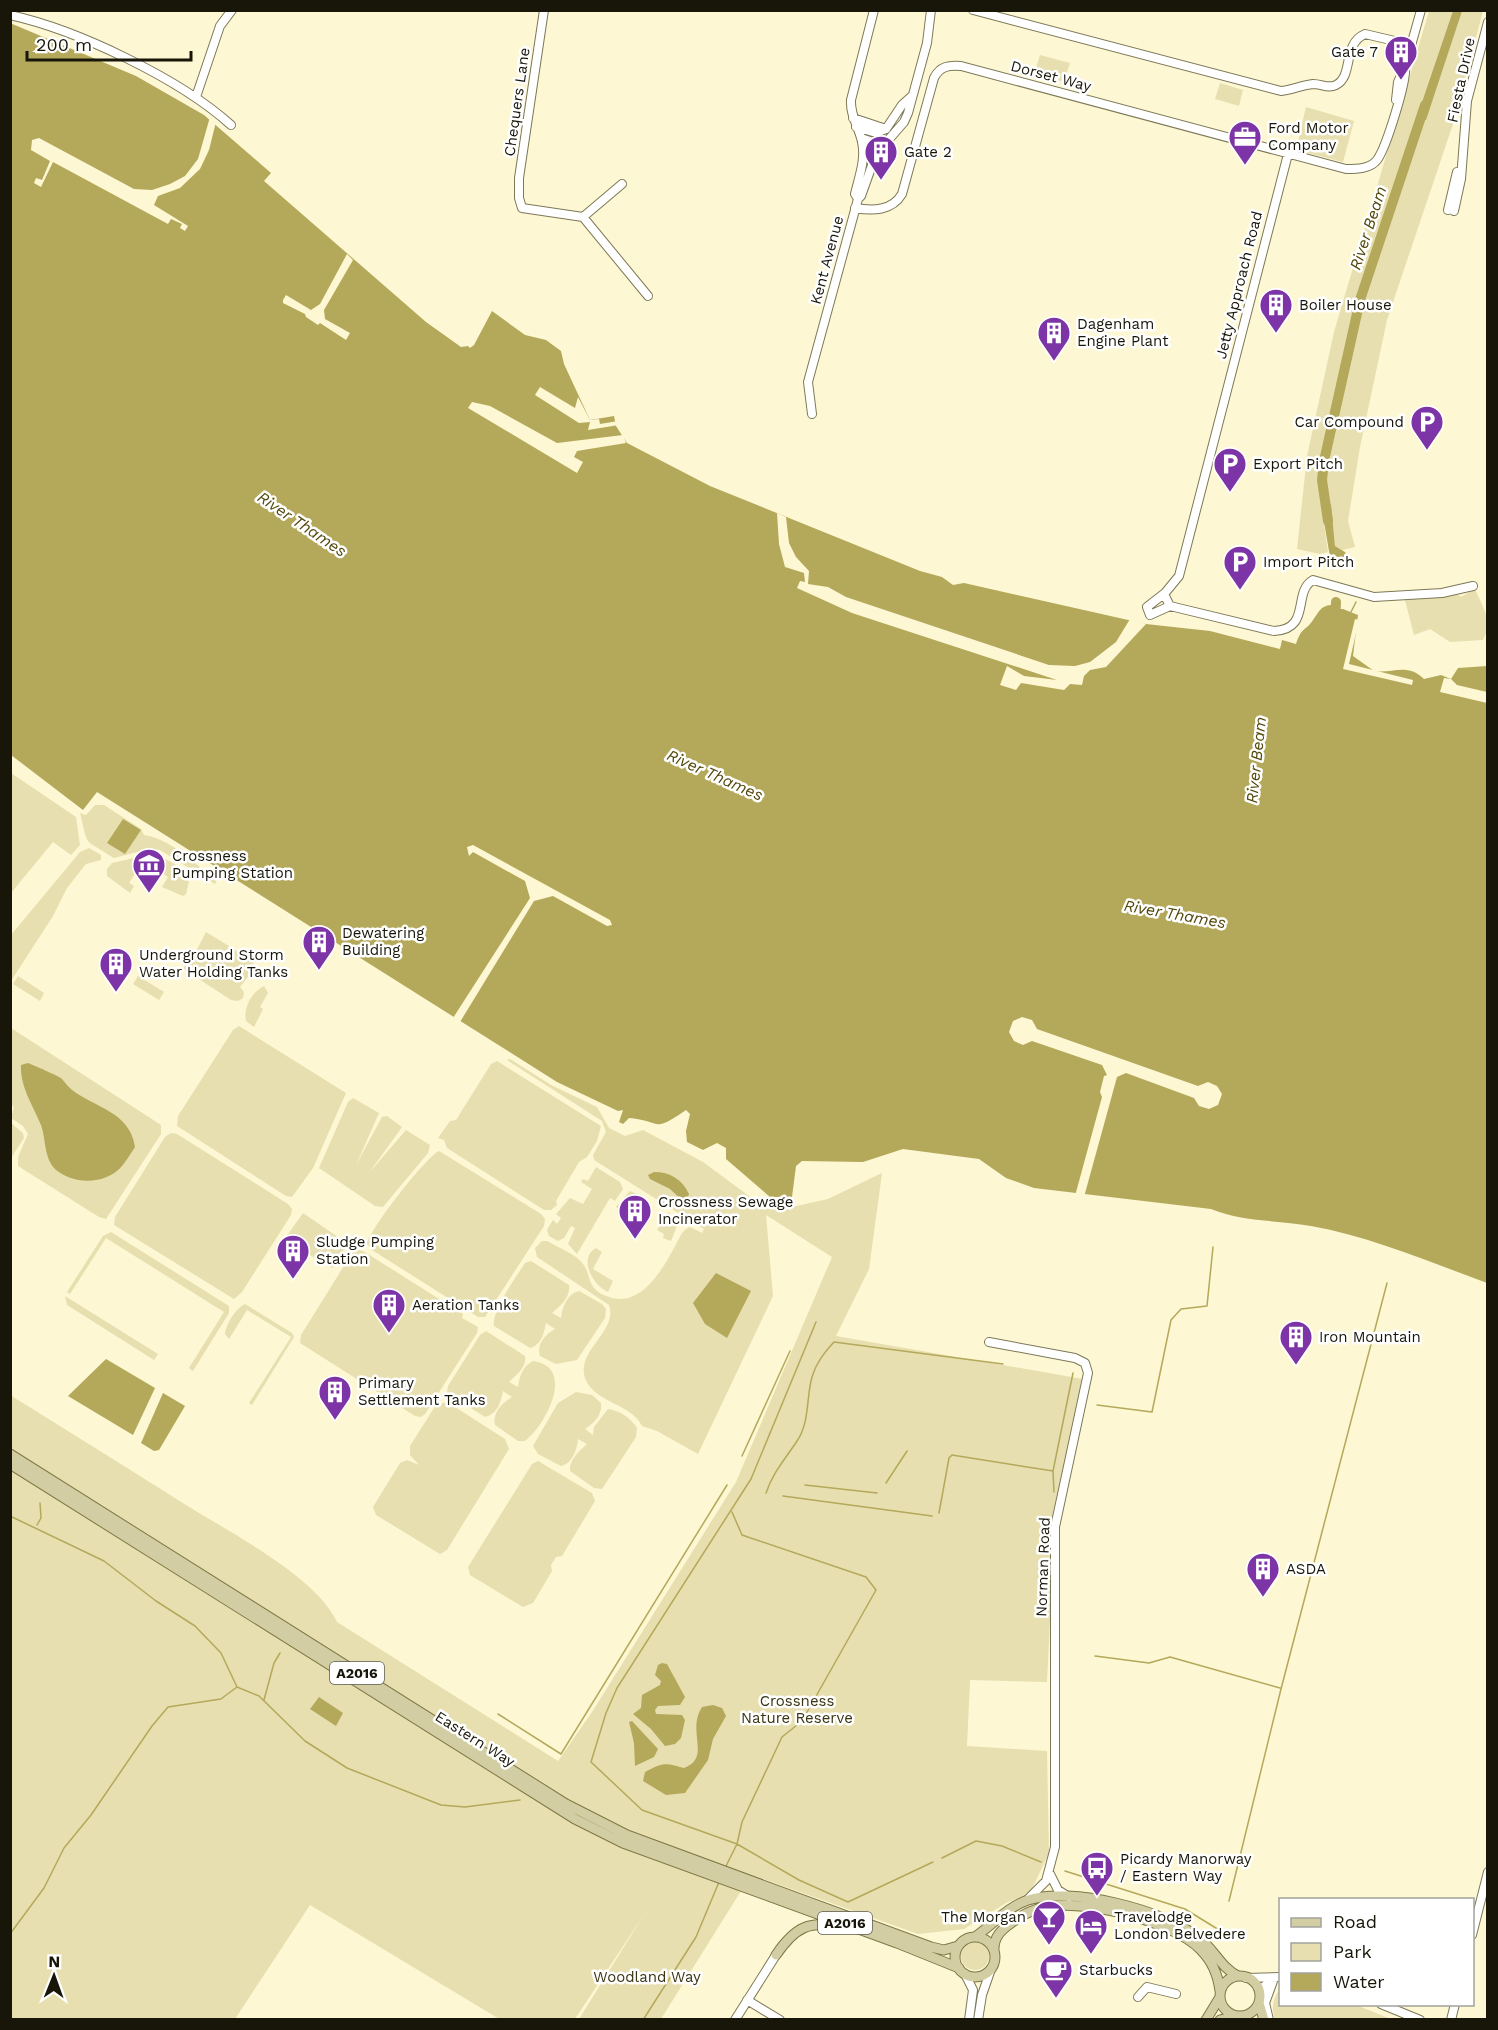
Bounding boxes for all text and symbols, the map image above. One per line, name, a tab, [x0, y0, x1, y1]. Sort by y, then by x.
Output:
scale bar	[27, 24, 190, 62]
text: 200 m	[36, 34, 92, 55]
building icon: Gate 7	[1383, 34, 1419, 81]
street label: Fiesta Drive	[1443, 36, 1479, 124]
place label: Gate 7	[1331, 43, 1378, 61]
street label: Chequers Lane	[500, 46, 534, 158]
street label: Dorset Way	[1009, 57, 1093, 95]
office icon: Ford Motor Company	[1227, 119, 1263, 166]
place label: Ford Motor Company	[1268, 119, 1349, 154]
building icon: Gate 2	[863, 134, 899, 181]
place label: Gate 2	[904, 143, 952, 161]
water label: River Beam	[1346, 184, 1390, 272]
street label: Jetty Approach Road	[1212, 209, 1266, 361]
street label: Kent Avenue	[807, 214, 847, 306]
building icon: Boiler House	[1258, 287, 1294, 334]
place label: Boiler House	[1299, 296, 1392, 314]
building icon: Dagenham Engine Plant	[1036, 315, 1072, 362]
place label: Dagenham Engine Plant	[1077, 315, 1169, 350]
parking icon: Car Compound	[1409, 404, 1445, 451]
place label: Car Compound	[1294, 413, 1404, 431]
parking icon: Export Pitch	[1212, 446, 1248, 493]
place label: Export Pitch	[1253, 455, 1343, 473]
water label: River Thames	[254, 487, 350, 561]
parking icon: Import Pitch	[1222, 544, 1258, 591]
place label: Import Pitch	[1263, 553, 1354, 571]
water label: River Beam	[1242, 716, 1270, 804]
water label: River Thames	[664, 745, 766, 805]
museum icon: Crossness Pumping Station	[131, 847, 167, 894]
place label: Crossness Pumping Station	[172, 847, 293, 882]
water label: River Thames	[1123, 896, 1227, 932]
building icon: Dewatering Building	[301, 924, 337, 971]
place label: Dewatering Building	[342, 924, 424, 959]
building icon: Underground Storm Water Holding Tanks	[98, 946, 134, 993]
place label: Underground Storm Water Holding Tanks	[139, 946, 288, 981]
building icon: Crossness Sewage Incinerator	[617, 1193, 653, 1240]
place label: Crossness Sewage Incinerator	[658, 1193, 793, 1228]
building icon: Sludge Pumping Station	[275, 1233, 311, 1280]
place label: Sludge Pumping Station	[316, 1233, 434, 1268]
building icon: Aeration Tanks	[371, 1287, 407, 1334]
place label: Aeration Tanks	[412, 1296, 519, 1314]
building icon: Iron Mountain	[1278, 1319, 1314, 1366]
place label: Iron Mountain	[1319, 1328, 1421, 1346]
building icon: Primary Settlement Tanks	[317, 1374, 353, 1421]
place label: Primary Settlement Tanks	[358, 1374, 486, 1409]
street label: Norman Road	[1032, 1517, 1054, 1617]
building icon: ASDA	[1245, 1551, 1281, 1598]
place label: ASDA	[1286, 1560, 1326, 1578]
road number: A2016	[330, 1662, 384, 1684]
park label: Crossness Nature Reserve	[741, 1692, 853, 1727]
street label: Eastern Way	[432, 1707, 518, 1771]
bus stop icon: Picardy Manorway / Eastern Way	[1079, 1850, 1115, 1897]
place label: Picardy Manorway / Eastern Way	[1120, 1850, 1252, 1885]
legend	[1279, 1898, 1474, 2006]
bar icon: The Morgan	[1031, 1899, 1067, 1946]
place label: The Morgan	[941, 1908, 1026, 1926]
hotel icon: Travelodge London Belvedere	[1073, 1908, 1109, 1955]
place label: Travelodge London Belvedere	[1114, 1908, 1246, 1943]
text: Road	[1333, 1911, 1377, 1932]
road number: A2016	[818, 1912, 872, 1934]
text: Park	[1333, 1941, 1372, 1962]
north arrow	[24, 1946, 84, 2006]
text: N	[48, 1952, 60, 1971]
cafe icon: Starbucks	[1038, 1952, 1074, 1999]
place label: Starbucks	[1079, 1961, 1153, 1979]
park label: Woodland Way	[593, 1968, 701, 1986]
text: Water	[1333, 1971, 1385, 1992]

